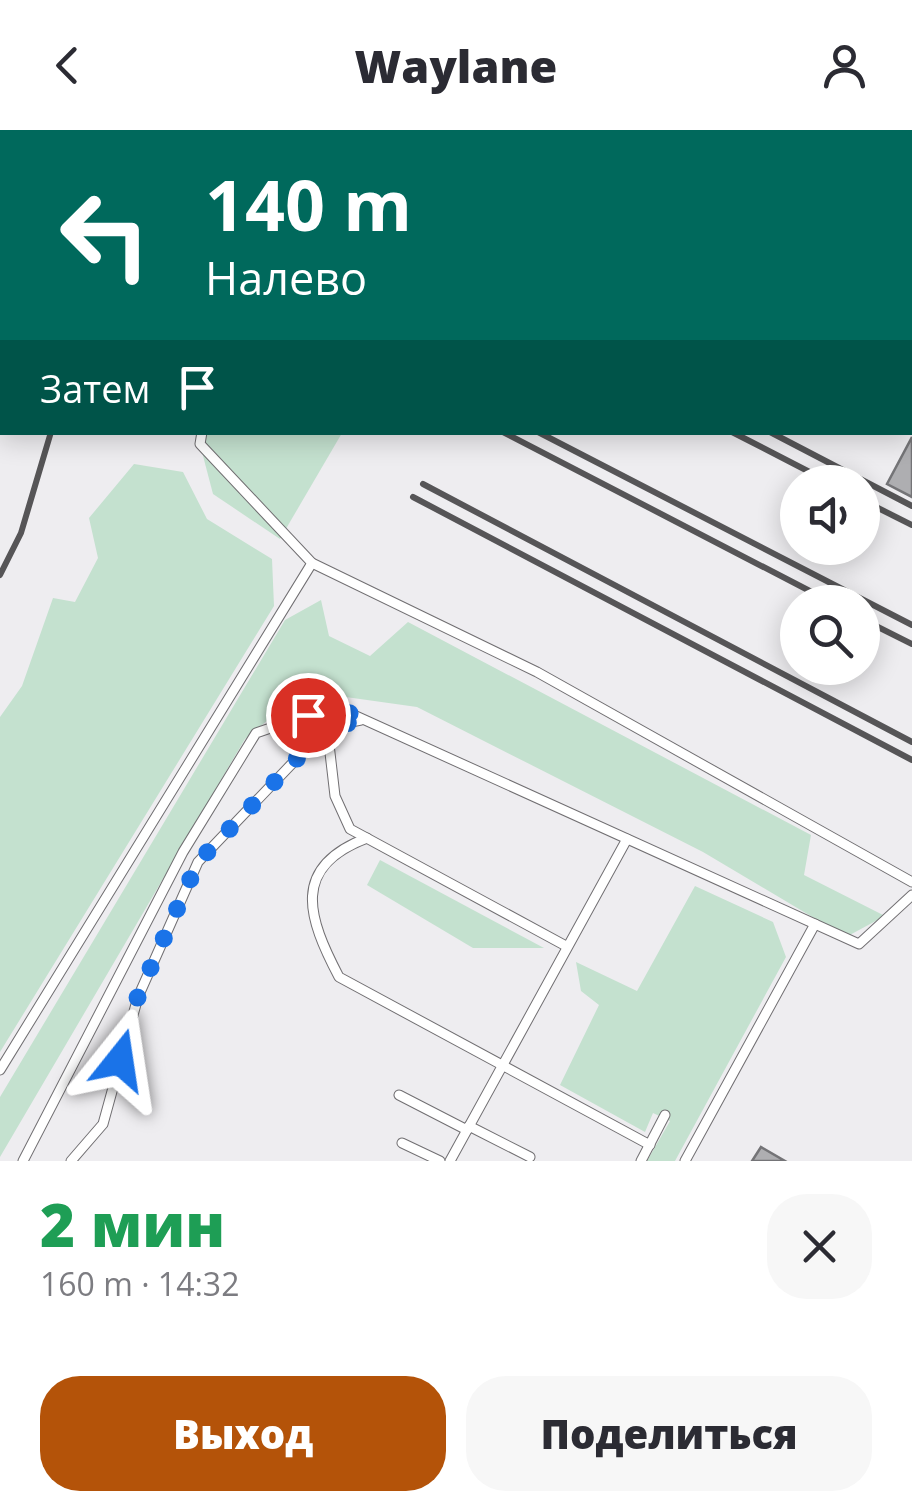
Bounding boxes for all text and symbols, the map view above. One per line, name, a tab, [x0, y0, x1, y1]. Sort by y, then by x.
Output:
text: Waylane	[355, 35, 557, 96]
icon: back	[40, 38, 95, 93]
icon: person	[817, 38, 872, 93]
text: 140 m	[205, 156, 412, 252]
icon: left	[40, 170, 170, 300]
text: Налево	[205, 247, 367, 308]
icon: arrive	[170, 360, 225, 415]
text: Затем	[40, 362, 150, 414]
map controls	[780, 465, 880, 685]
button: sound	[780, 465, 880, 565]
button: search	[780, 585, 880, 685]
pin	[266, 673, 351, 758]
icon: arrive	[281, 688, 336, 743]
position arrow	[68, 1008, 172, 1112]
text: 2 мин	[40, 1183, 225, 1265]
button: close	[767, 1194, 872, 1299]
text: 160 m · 14:32	[40, 1262, 239, 1305]
button: Выход	[40, 1376, 446, 1491]
button: Поделиться	[466, 1376, 872, 1491]

